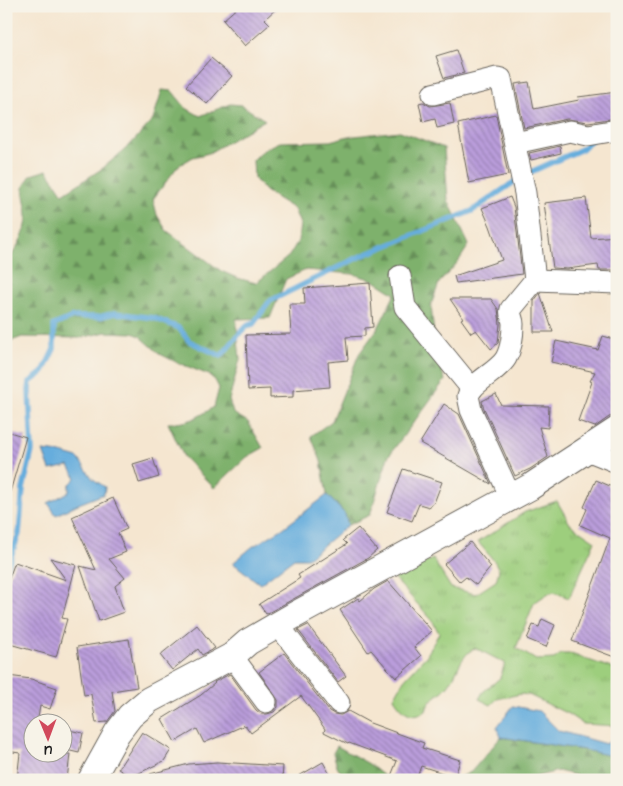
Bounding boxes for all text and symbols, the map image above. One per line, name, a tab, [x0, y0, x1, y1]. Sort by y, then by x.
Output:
north arrow	[22, 714, 72, 764]
text: U	[44, 740, 52, 760]

